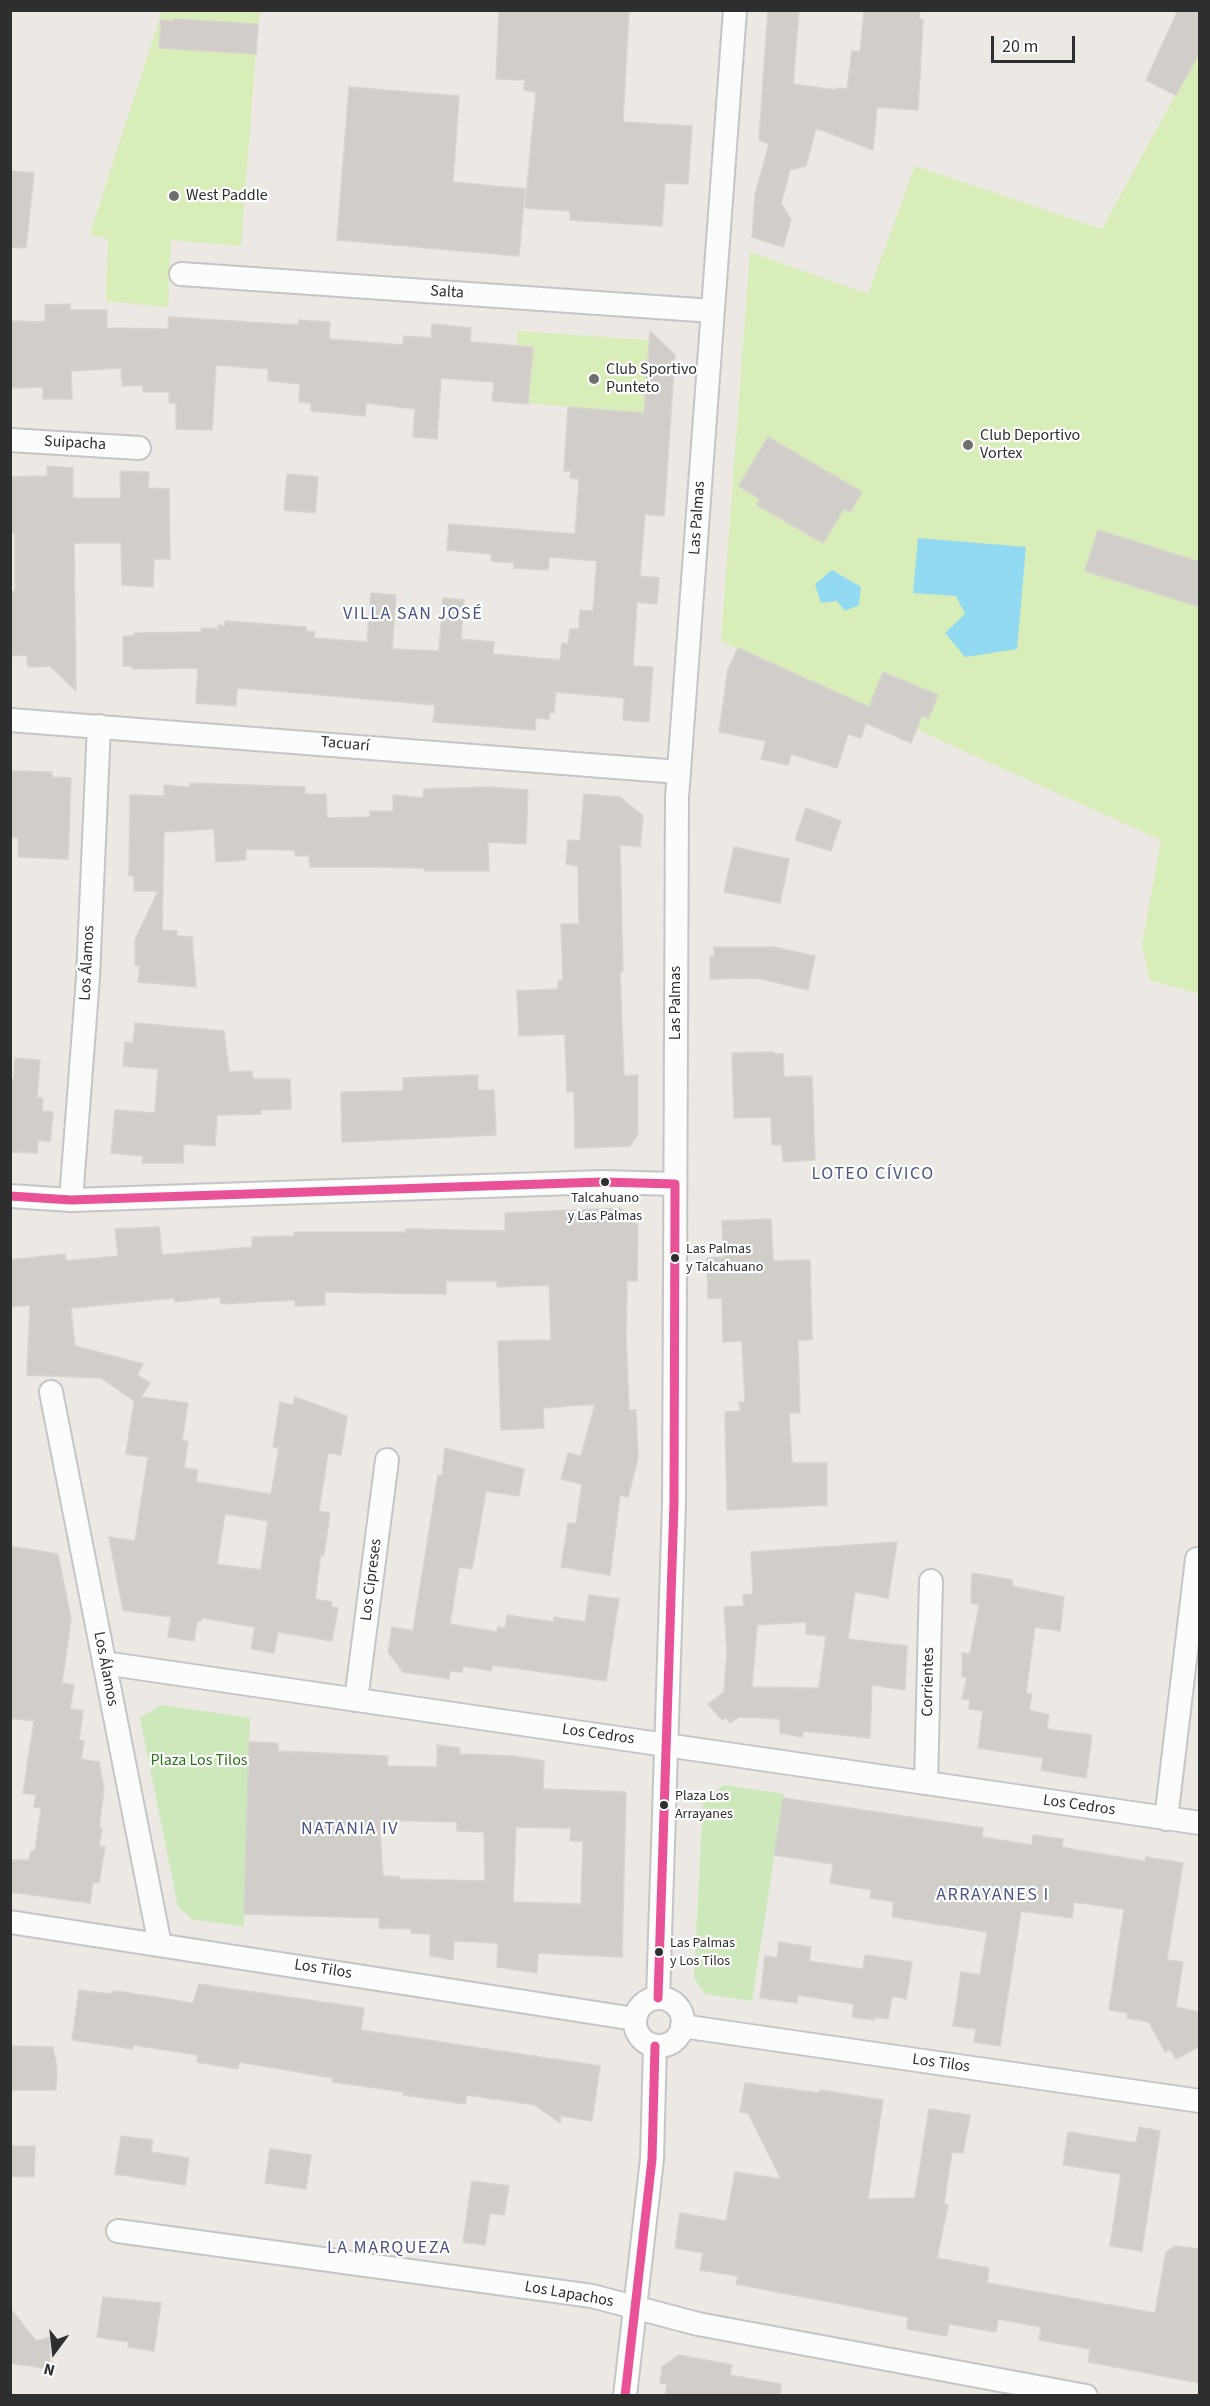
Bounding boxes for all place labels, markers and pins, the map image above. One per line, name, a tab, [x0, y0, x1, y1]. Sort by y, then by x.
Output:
place label: West Paddle	[186, 186, 268, 206]
marker: West Paddle	[167, 189, 181, 203]
place label: Club Sportivo Punteto	[606, 360, 697, 398]
marker: Club Sportivo Punteto	[587, 372, 601, 386]
place label: Club Deportivo Vortex	[980, 426, 1080, 464]
marker: Club Deportivo Vortex	[961, 438, 975, 452]
marker: Talcahuano y Las Palmas	[599, 1176, 611, 1188]
place label: Talcahuano y Las Palmas	[568, 1191, 642, 1224]
place label: Las Palmas y Talcahuano	[686, 1242, 763, 1274]
marker: Las Palmas y Talcahuano	[669, 1252, 681, 1264]
place label: Plaza Los Arrayanes	[675, 1789, 733, 1822]
marker: Plaza Los Arrayanes	[658, 1799, 670, 1811]
place label: Las Palmas y Los Tilos	[670, 1936, 735, 1968]
marker: Las Palmas y Los Tilos	[653, 1946, 665, 1958]

